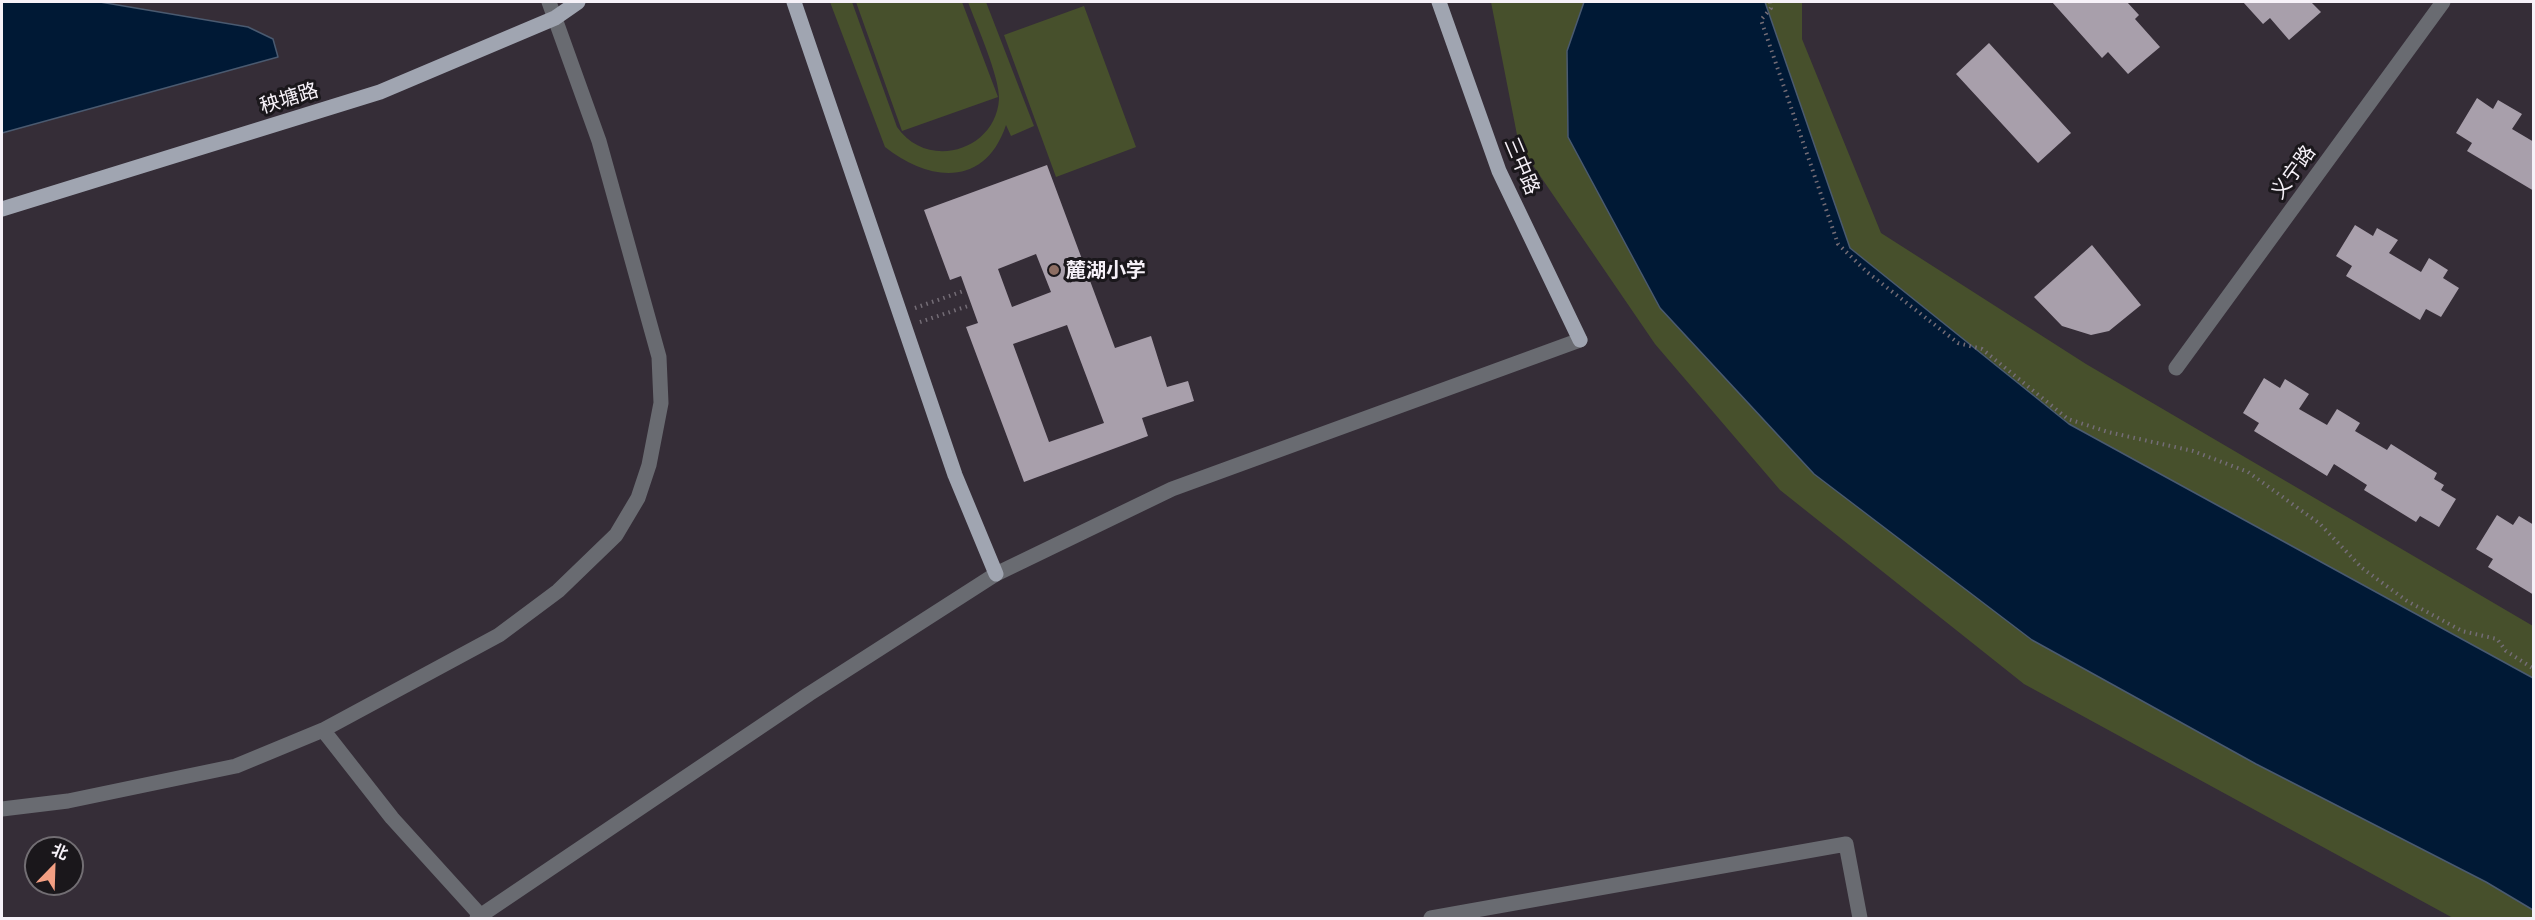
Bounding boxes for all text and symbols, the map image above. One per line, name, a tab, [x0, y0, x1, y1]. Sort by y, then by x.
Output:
street label: 秧塘路	[257, 78, 321, 118]
street label: 三中路	[1499, 134, 1545, 198]
street label: 义宁路	[2266, 141, 2320, 203]
place label: 麓湖小学	[1066, 258, 1146, 282]
marker: 麓湖小学	[1047, 263, 1061, 277]
north arrow	[24, 836, 84, 896]
text: 北	[49, 839, 72, 863]

